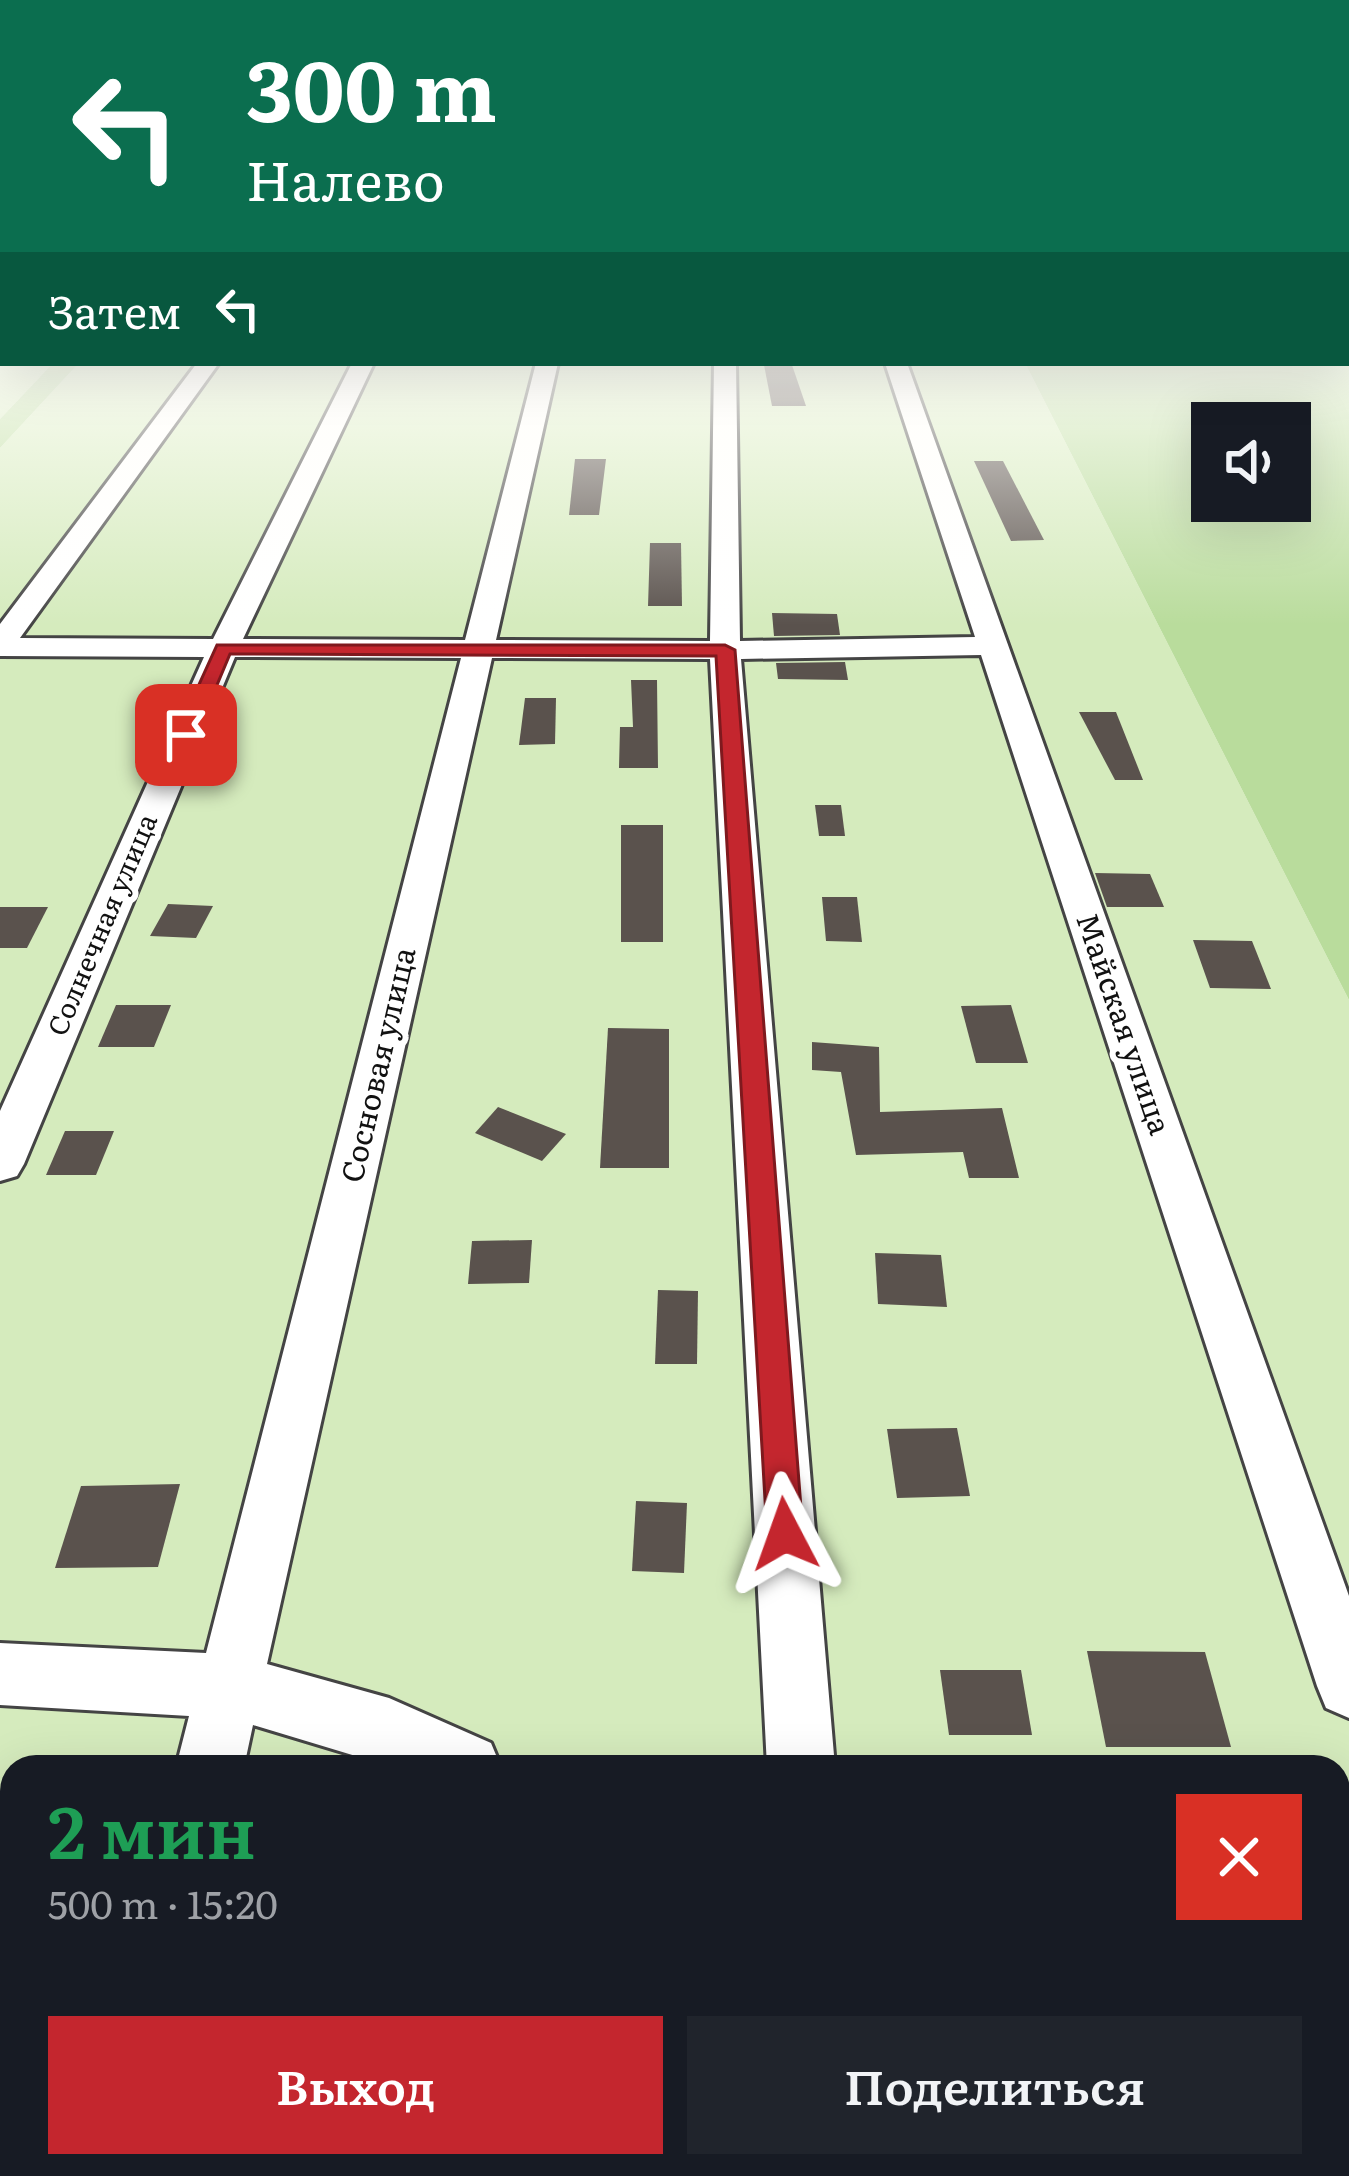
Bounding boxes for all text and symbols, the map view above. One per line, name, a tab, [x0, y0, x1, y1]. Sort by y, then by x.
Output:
text: 300 m	[246, 23, 497, 148]
icon: left	[48, 48, 204, 204]
text: Налево	[246, 137, 445, 218]
text: Затем	[48, 276, 181, 343]
icon: left	[205, 276, 271, 342]
map controls	[1191, 402, 1311, 522]
button: sound	[1191, 402, 1311, 522]
pin	[135, 684, 237, 786]
icon: arrive	[153, 702, 219, 768]
street label: Солнечная улица	[35, 806, 165, 1041]
street label: Майская улица	[1067, 906, 1185, 1141]
street label: Сосновая улица	[328, 942, 425, 1186]
position arrow	[722, 1471, 848, 1597]
text: 2 мин	[48, 1774, 256, 1881]
button: close	[1176, 1794, 1302, 1920]
text: 500 m · 15:20	[48, 1873, 278, 1931]
button: Выход	[48, 2016, 663, 2154]
button: Поделиться	[687, 2016, 1302, 2154]

